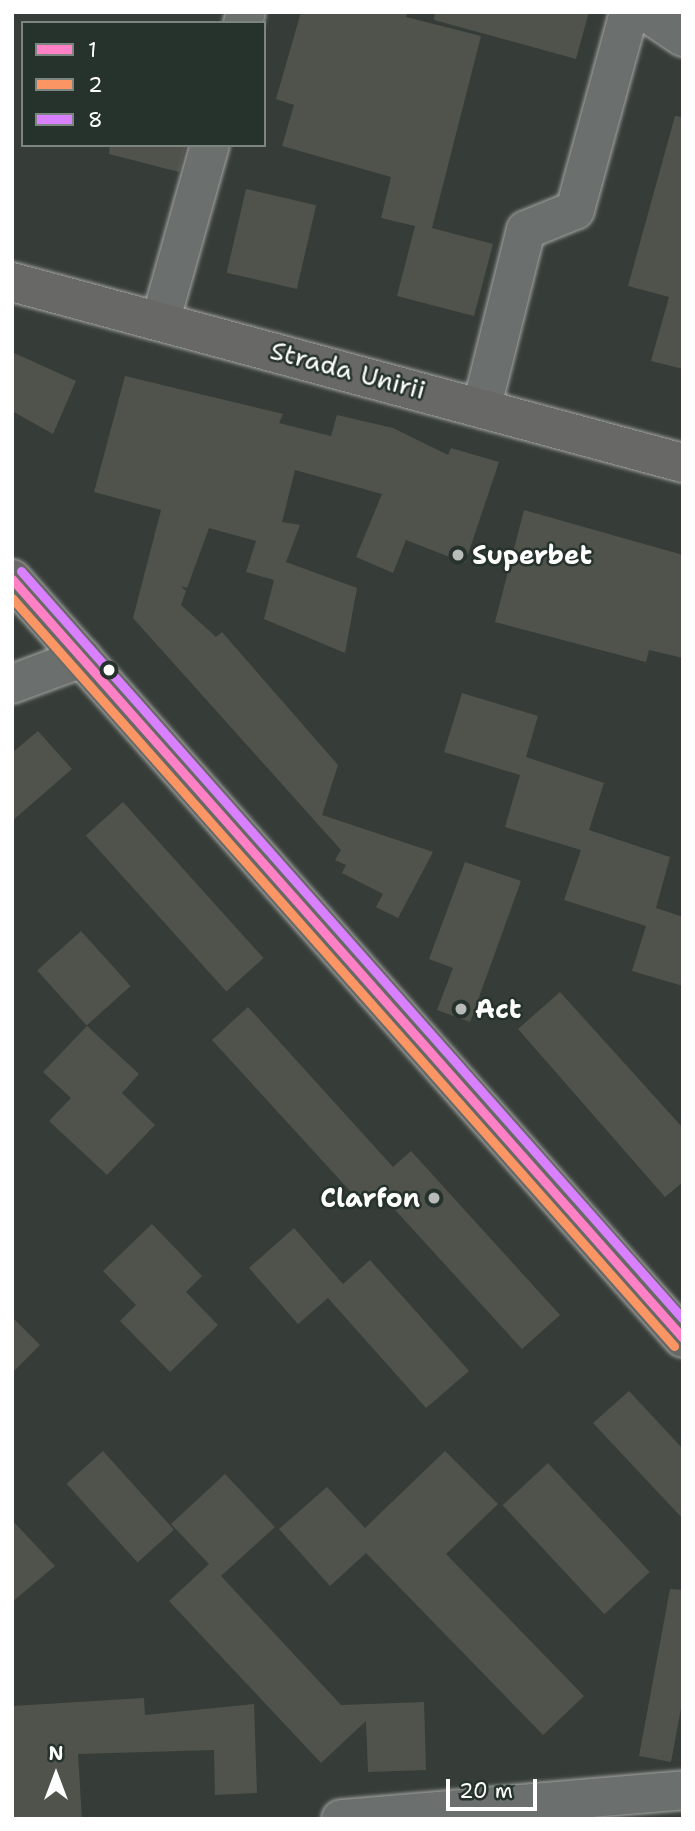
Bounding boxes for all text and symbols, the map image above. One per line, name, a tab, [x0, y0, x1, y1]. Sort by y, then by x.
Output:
legend	[21, 21, 266, 147]
text: 1	[88, 36, 97, 64]
text: 2	[88, 71, 103, 99]
text: 8	[88, 106, 103, 134]
street label: Strada Unirii	[267, 334, 429, 406]
place label: Superbet	[472, 539, 592, 571]
marker: Superbet	[450, 547, 466, 563]
unlabelled marker	[102, 663, 116, 677]
place label: Act	[475, 993, 521, 1025]
marker: Act	[453, 1001, 469, 1017]
place label: Clarfon	[320, 1182, 420, 1214]
marker: Clarfon	[426, 1190, 442, 1206]
north arrow	[21, 1740, 91, 1810]
text: N	[48, 1741, 64, 1766]
scale bar	[450, 1764, 541, 1808]
text: 20 m	[459, 1777, 513, 1805]

